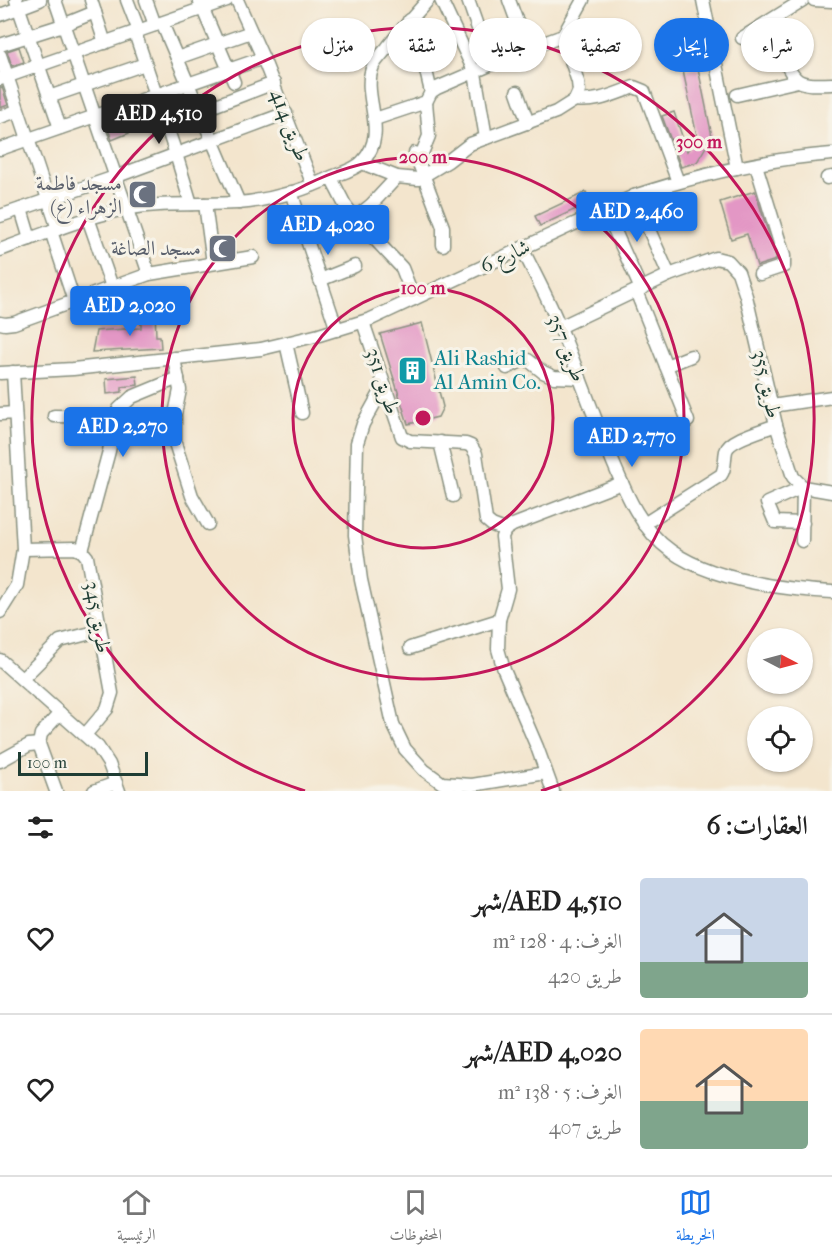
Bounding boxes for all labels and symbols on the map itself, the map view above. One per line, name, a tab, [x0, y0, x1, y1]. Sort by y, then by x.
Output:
street label: طريق 414	[264, 86, 315, 165]
pin: AED 4,510	[90, 94, 228, 145]
text: 300 m	[676, 132, 723, 153]
text: 200 m	[399, 147, 448, 168]
place label: مسجد فاطمة الزهراء (ع)	[36, 171, 122, 225]
mosque icon: مسجد فاطمة الزهراء (ع)	[127, 179, 159, 211]
pin: AED 2,460	[568, 192, 706, 243]
pin: AED 4,020	[259, 205, 397, 256]
mosque icon: مسجد الصاغة	[206, 232, 238, 264]
street label: شارع 6	[476, 234, 536, 283]
place label: مسجد الصاغة	[111, 236, 201, 260]
text: 100 m	[400, 278, 447, 299]
pin: AED 2,020	[61, 286, 199, 337]
street label: طريق 357	[542, 311, 591, 386]
street label: طريق 351	[360, 345, 405, 417]
place label: Ali Rashid Al Amin Co.	[433, 346, 541, 394]
street label: طريق 355	[747, 347, 787, 421]
building icon: Ali Rashid Al Amin Co.	[397, 354, 429, 386]
pin: AED 2,270	[54, 407, 192, 458]
centre of rings	[413, 408, 433, 428]
pin: AED 2,770	[563, 417, 701, 468]
street label: طريق 345	[79, 579, 116, 655]
north arrow	[747, 628, 813, 694]
scale bar	[18, 749, 148, 776]

